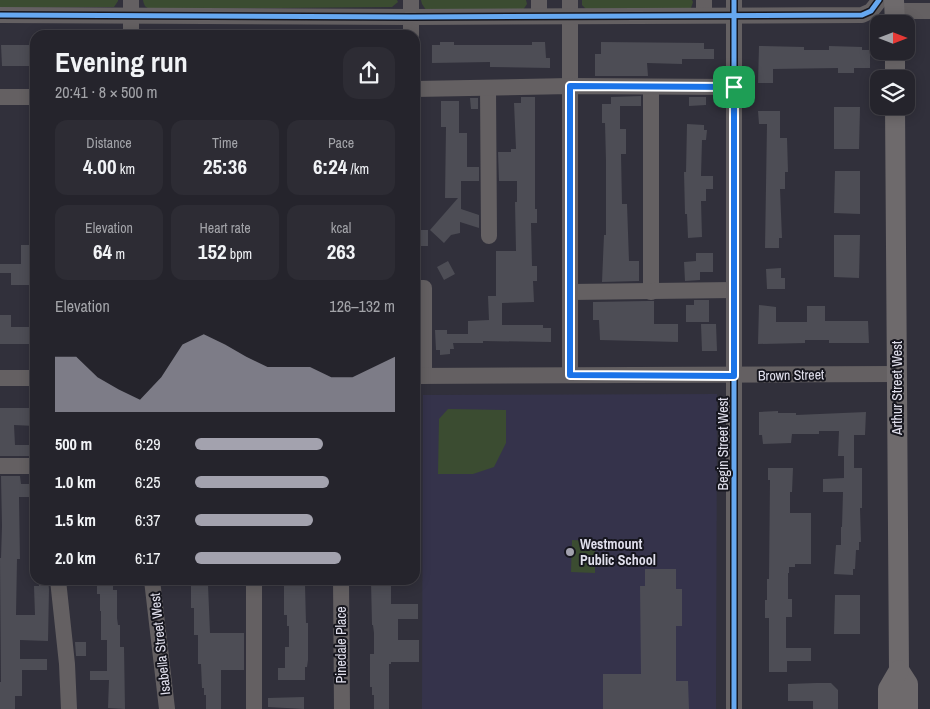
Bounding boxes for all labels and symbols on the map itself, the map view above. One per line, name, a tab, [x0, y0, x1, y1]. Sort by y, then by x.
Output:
north arrow	[870, 15, 915, 60]
pin	[713, 66, 755, 108]
street label: Arthur Street West	[888, 341, 906, 436]
street label: Brown Street	[758, 365, 824, 385]
street label: Begin Street West	[714, 398, 732, 490]
place label: Westmount Public School	[580, 535, 656, 569]
marker: Westmount Public School	[564, 546, 576, 558]
street label: Isabella Street West	[146, 592, 174, 696]
street label: Pinedale Place	[332, 606, 350, 684]

